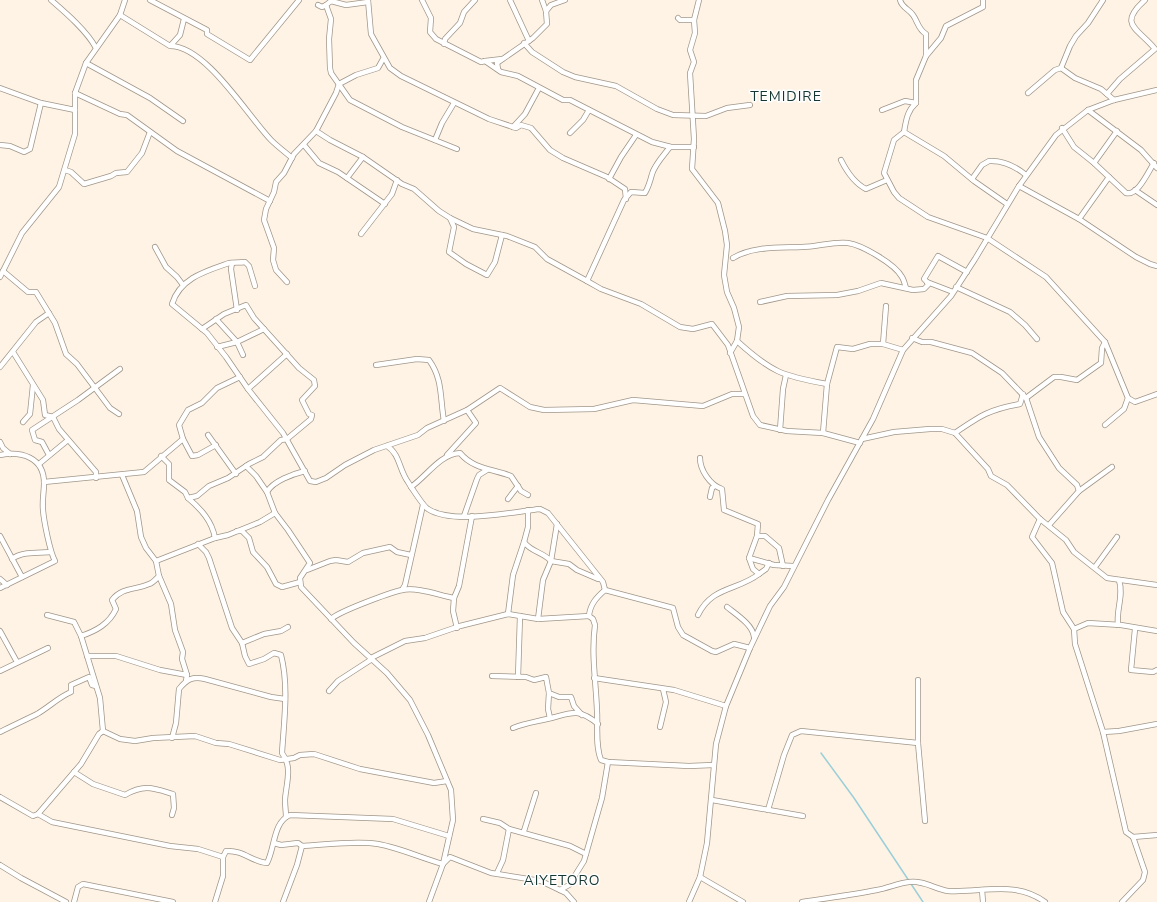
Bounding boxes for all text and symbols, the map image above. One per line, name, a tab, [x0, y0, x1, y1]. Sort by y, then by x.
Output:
district label: TEMIDIRE	[750, 87, 822, 106]
district label: AIYETORO	[524, 871, 600, 890]

